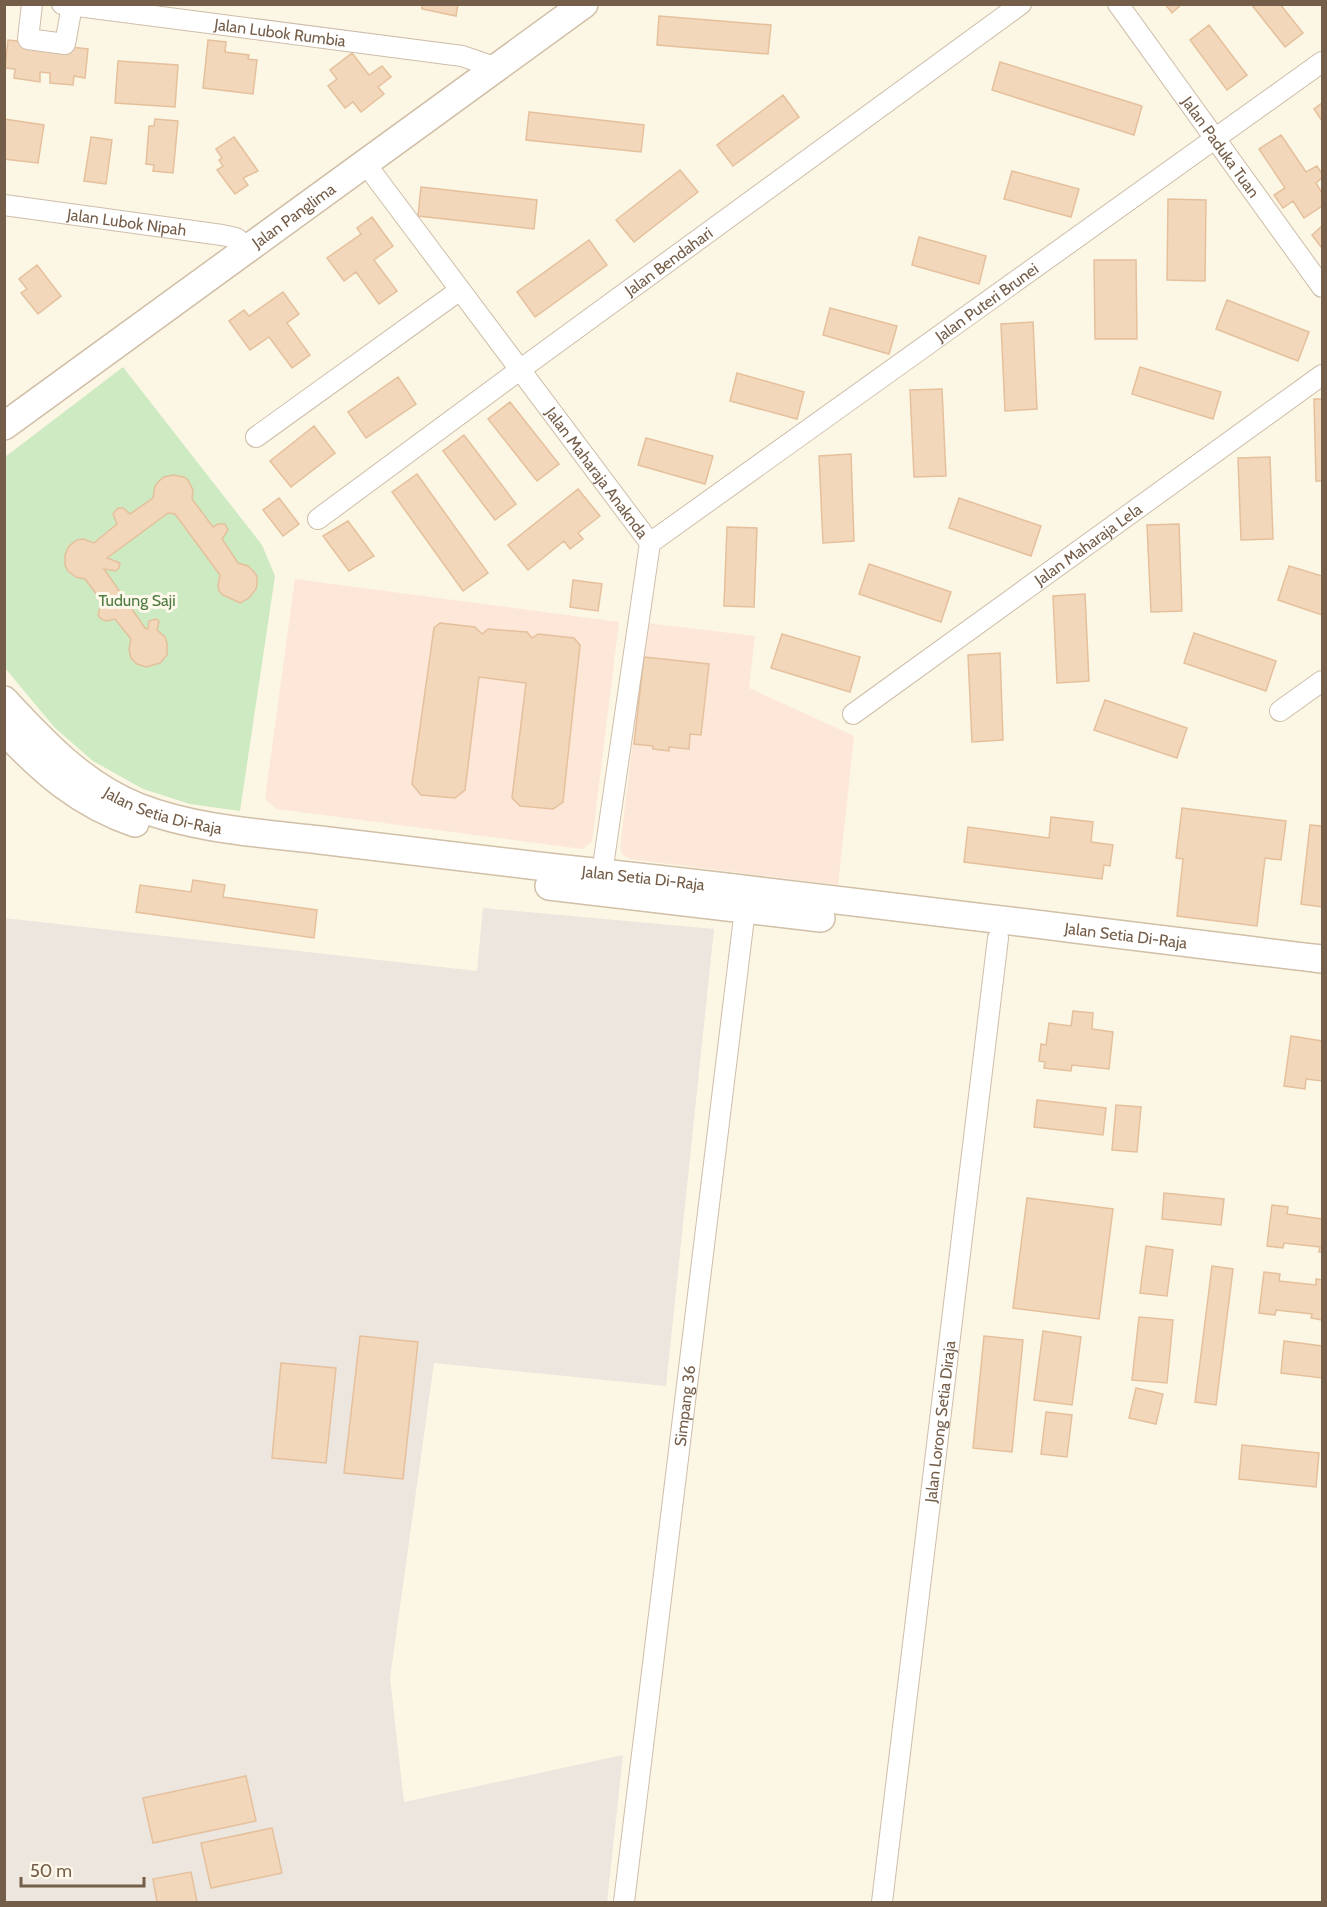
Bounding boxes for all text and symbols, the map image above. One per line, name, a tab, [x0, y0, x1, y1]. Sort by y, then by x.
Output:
street label: Jalan Lubok Rumbia	[212, 14, 347, 50]
street label: Jalan Paduka Tuan	[1178, 92, 1264, 201]
street label: Jalan Panglima	[247, 179, 339, 253]
street label: Jalan Lubok Nipah	[65, 204, 188, 240]
street label: Jalan Bendahari	[620, 223, 716, 300]
street label: Jalan Puteri Brunei	[931, 259, 1042, 346]
street label: Jalan Maharaja Anaknda	[541, 402, 653, 542]
street label: Jalan Maharaja Lela	[1030, 499, 1146, 590]
park label: Tudung Saji	[98, 591, 176, 610]
street label: Jalan Setia Di-Raja	[99, 782, 224, 838]
street label: Jalan Setia Di-Raja	[580, 861, 706, 894]
street label: Jalan Setia Di-Raja	[1063, 918, 1189, 952]
street label: Jalan Lorong Setia Diraja	[921, 1339, 959, 1504]
street label: Simpang 36	[670, 1364, 699, 1447]
scale bar	[21, 1850, 144, 1888]
text: 50 m	[30, 1860, 72, 1882]

